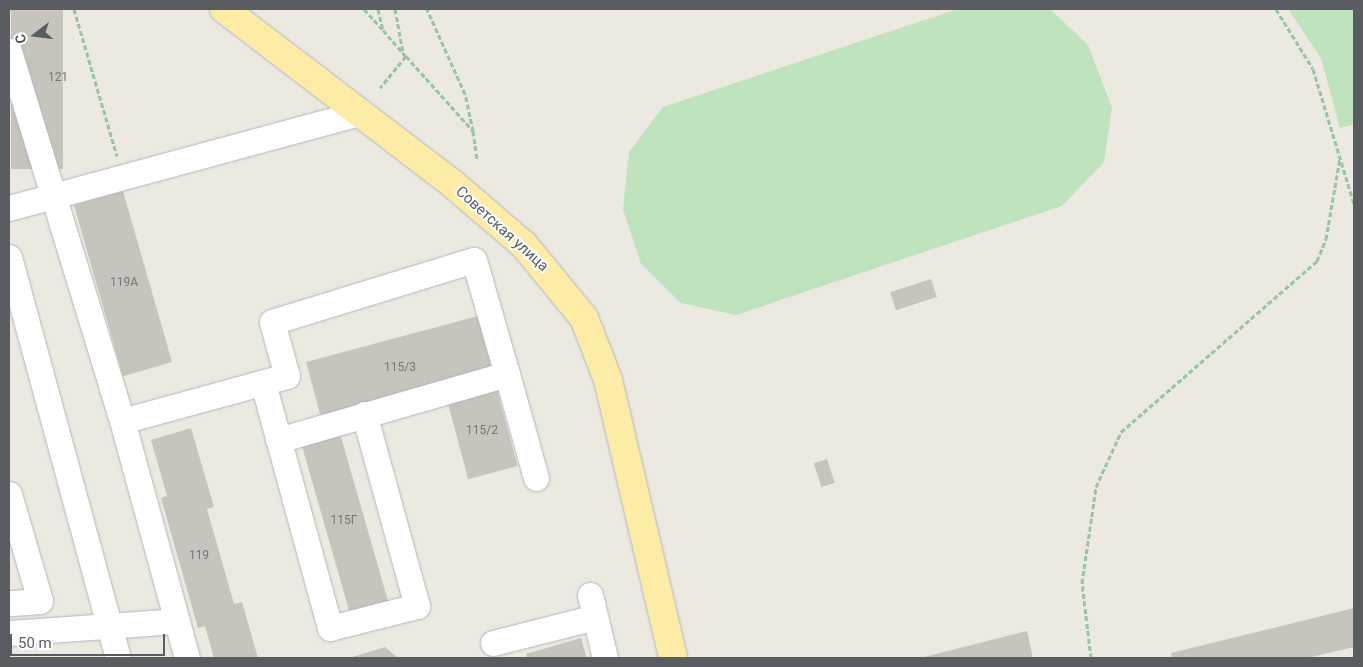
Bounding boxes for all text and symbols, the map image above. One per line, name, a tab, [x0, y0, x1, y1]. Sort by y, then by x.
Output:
north arrow	[10, 10, 60, 60]
text: С	[12, 32, 29, 45]
house number: 121	[48, 71, 68, 85]
street label: Советская улица	[452, 183, 552, 275]
house number: 119А	[110, 276, 138, 290]
house number: 115/3	[384, 361, 416, 375]
house number: 115/2	[466, 424, 498, 438]
house number: 115Г	[331, 514, 357, 528]
house number: 119	[189, 549, 209, 563]
scale bar	[12, 624, 168, 656]
text: 50 m	[18, 634, 52, 652]

